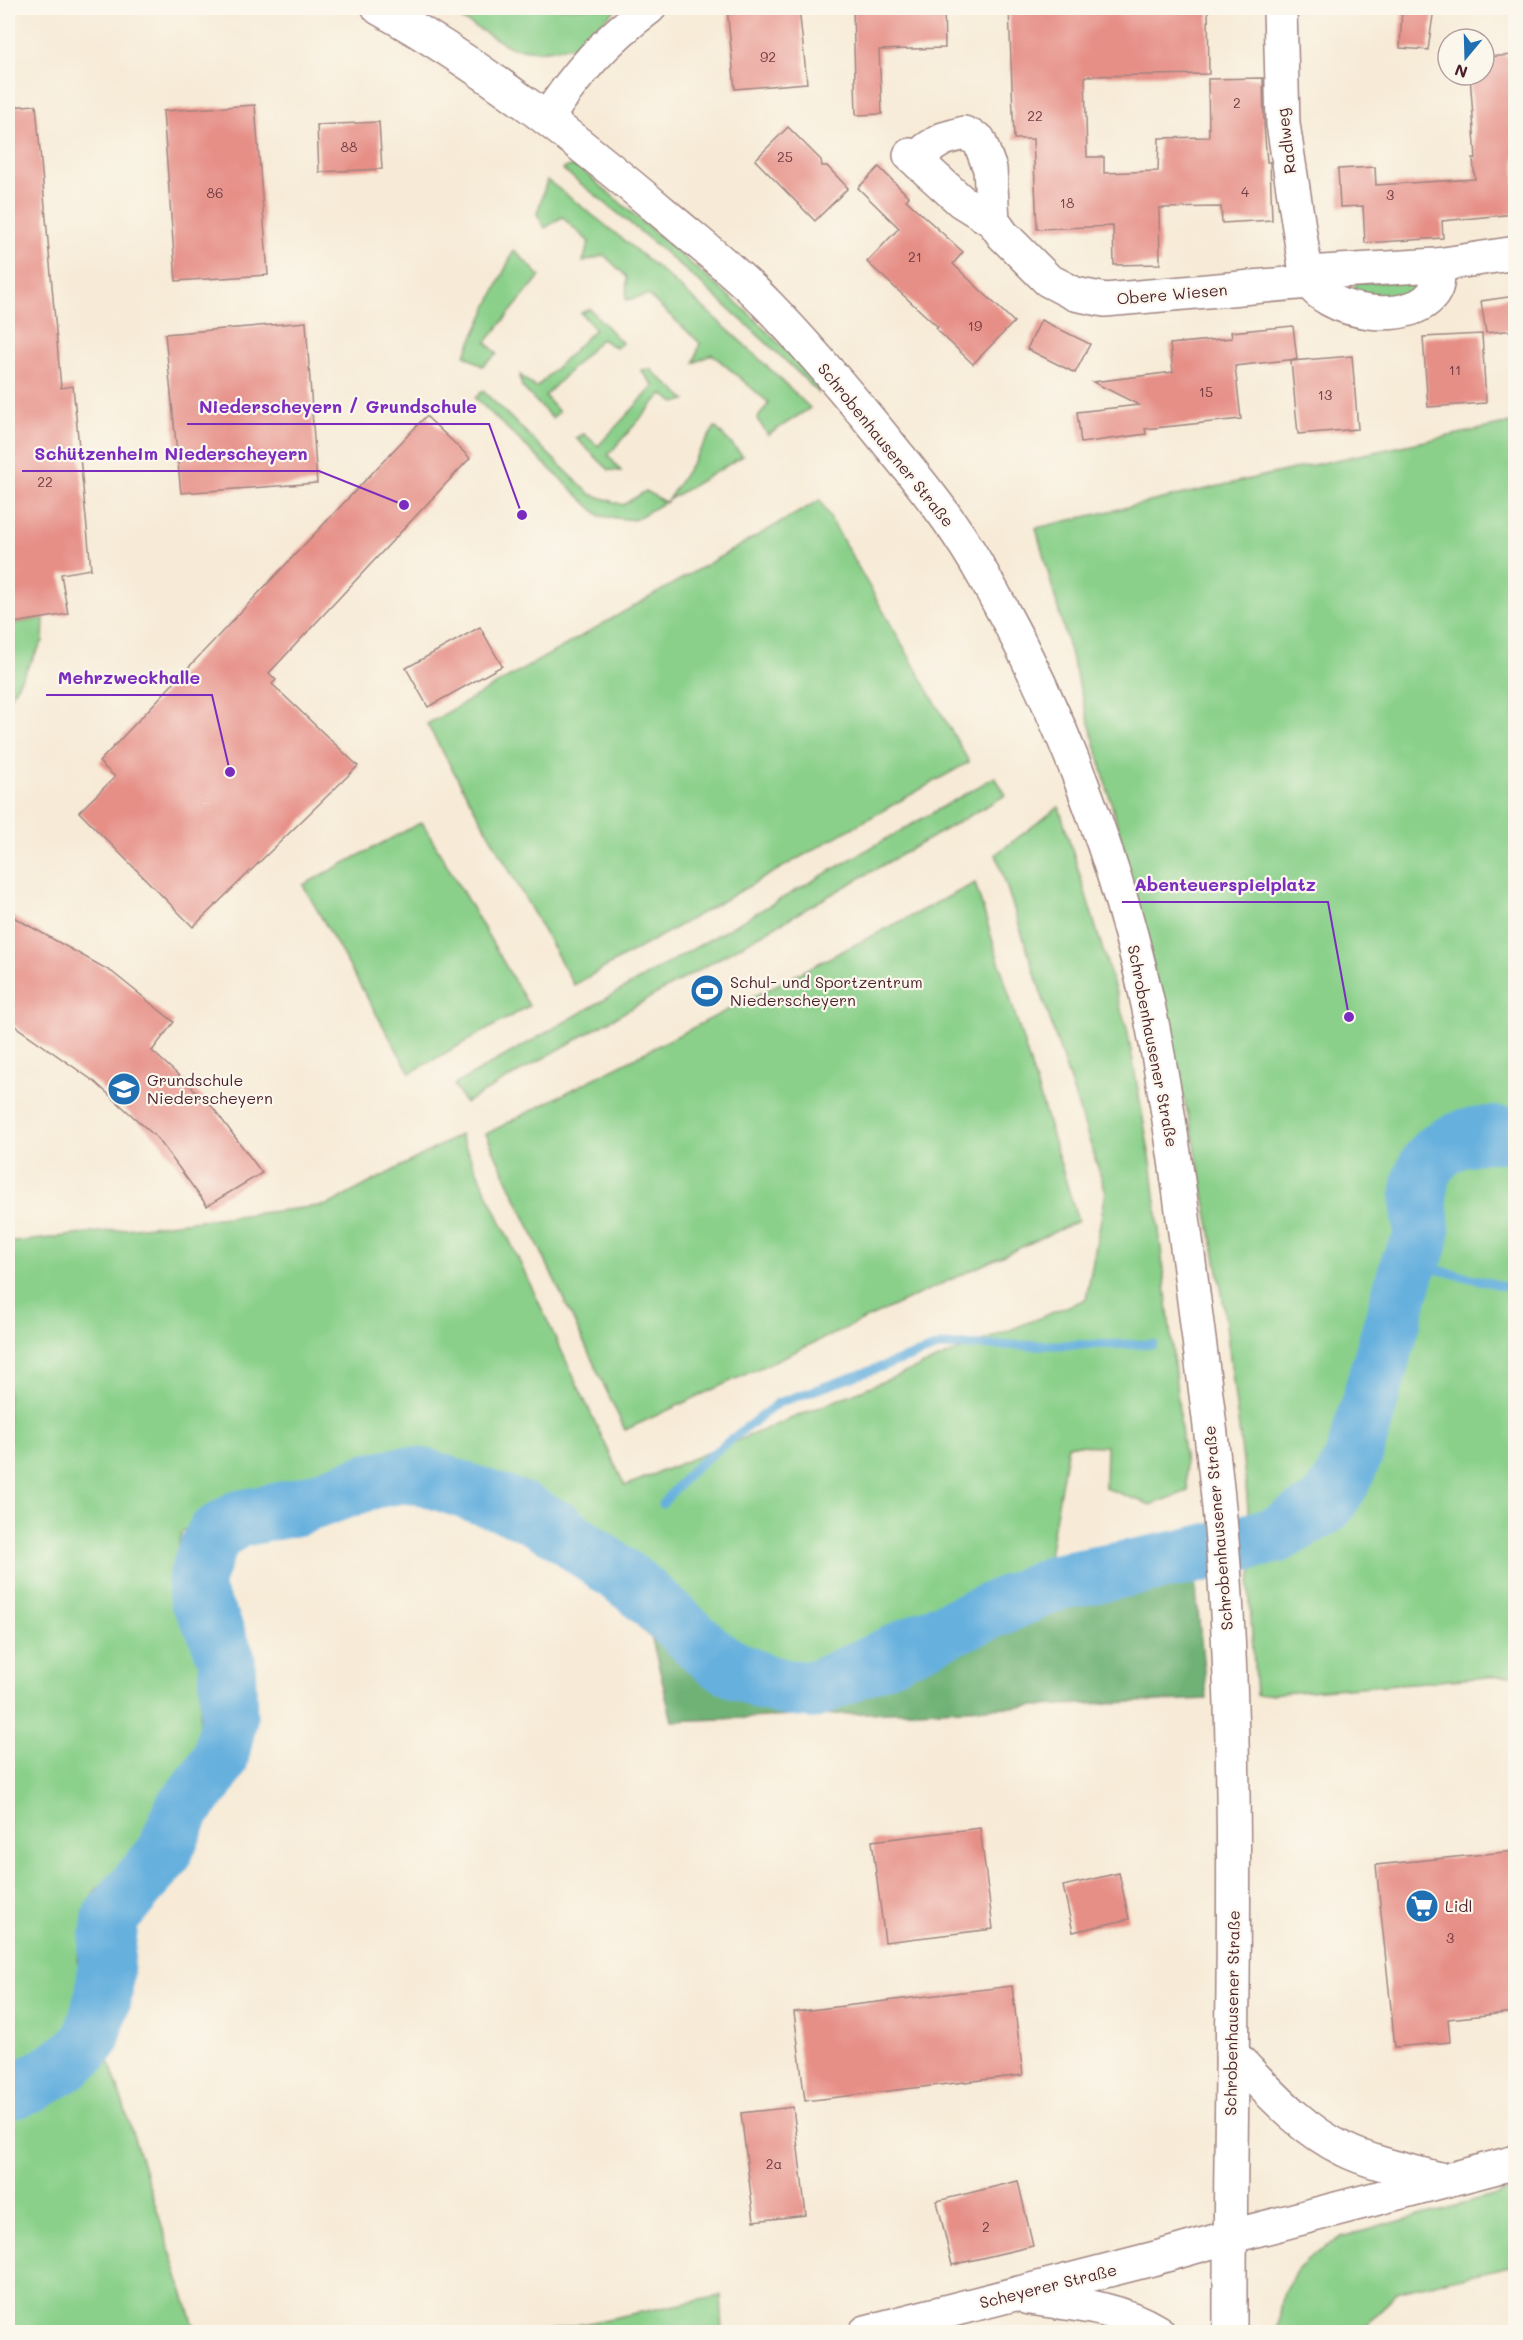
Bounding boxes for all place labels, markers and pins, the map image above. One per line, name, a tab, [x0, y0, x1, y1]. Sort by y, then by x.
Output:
callout: Niederscheyern / Grundschule	[187, 388, 489, 424]
callout: Schützenheim Niederscheyern	[22, 435, 319, 471]
callout: Mehrzweckhalle	[46, 659, 212, 695]
callout: Abenteuerspielplatz	[1122, 866, 1328, 902]
place label: Schul- und Sportzentrum Niederscheyern	[730, 971, 923, 1010]
sports icon: Schul- und Sportzentrum Niederscheyern	[689, 973, 725, 1009]
place label: Grundschule Niederscheyern	[147, 1069, 273, 1108]
school or university icon: Grundschule Niederscheyern	[106, 1071, 142, 1107]
supermarket icon: Lidl	[1404, 1888, 1440, 1924]
place label: Lidl	[1445, 1895, 1472, 1916]

